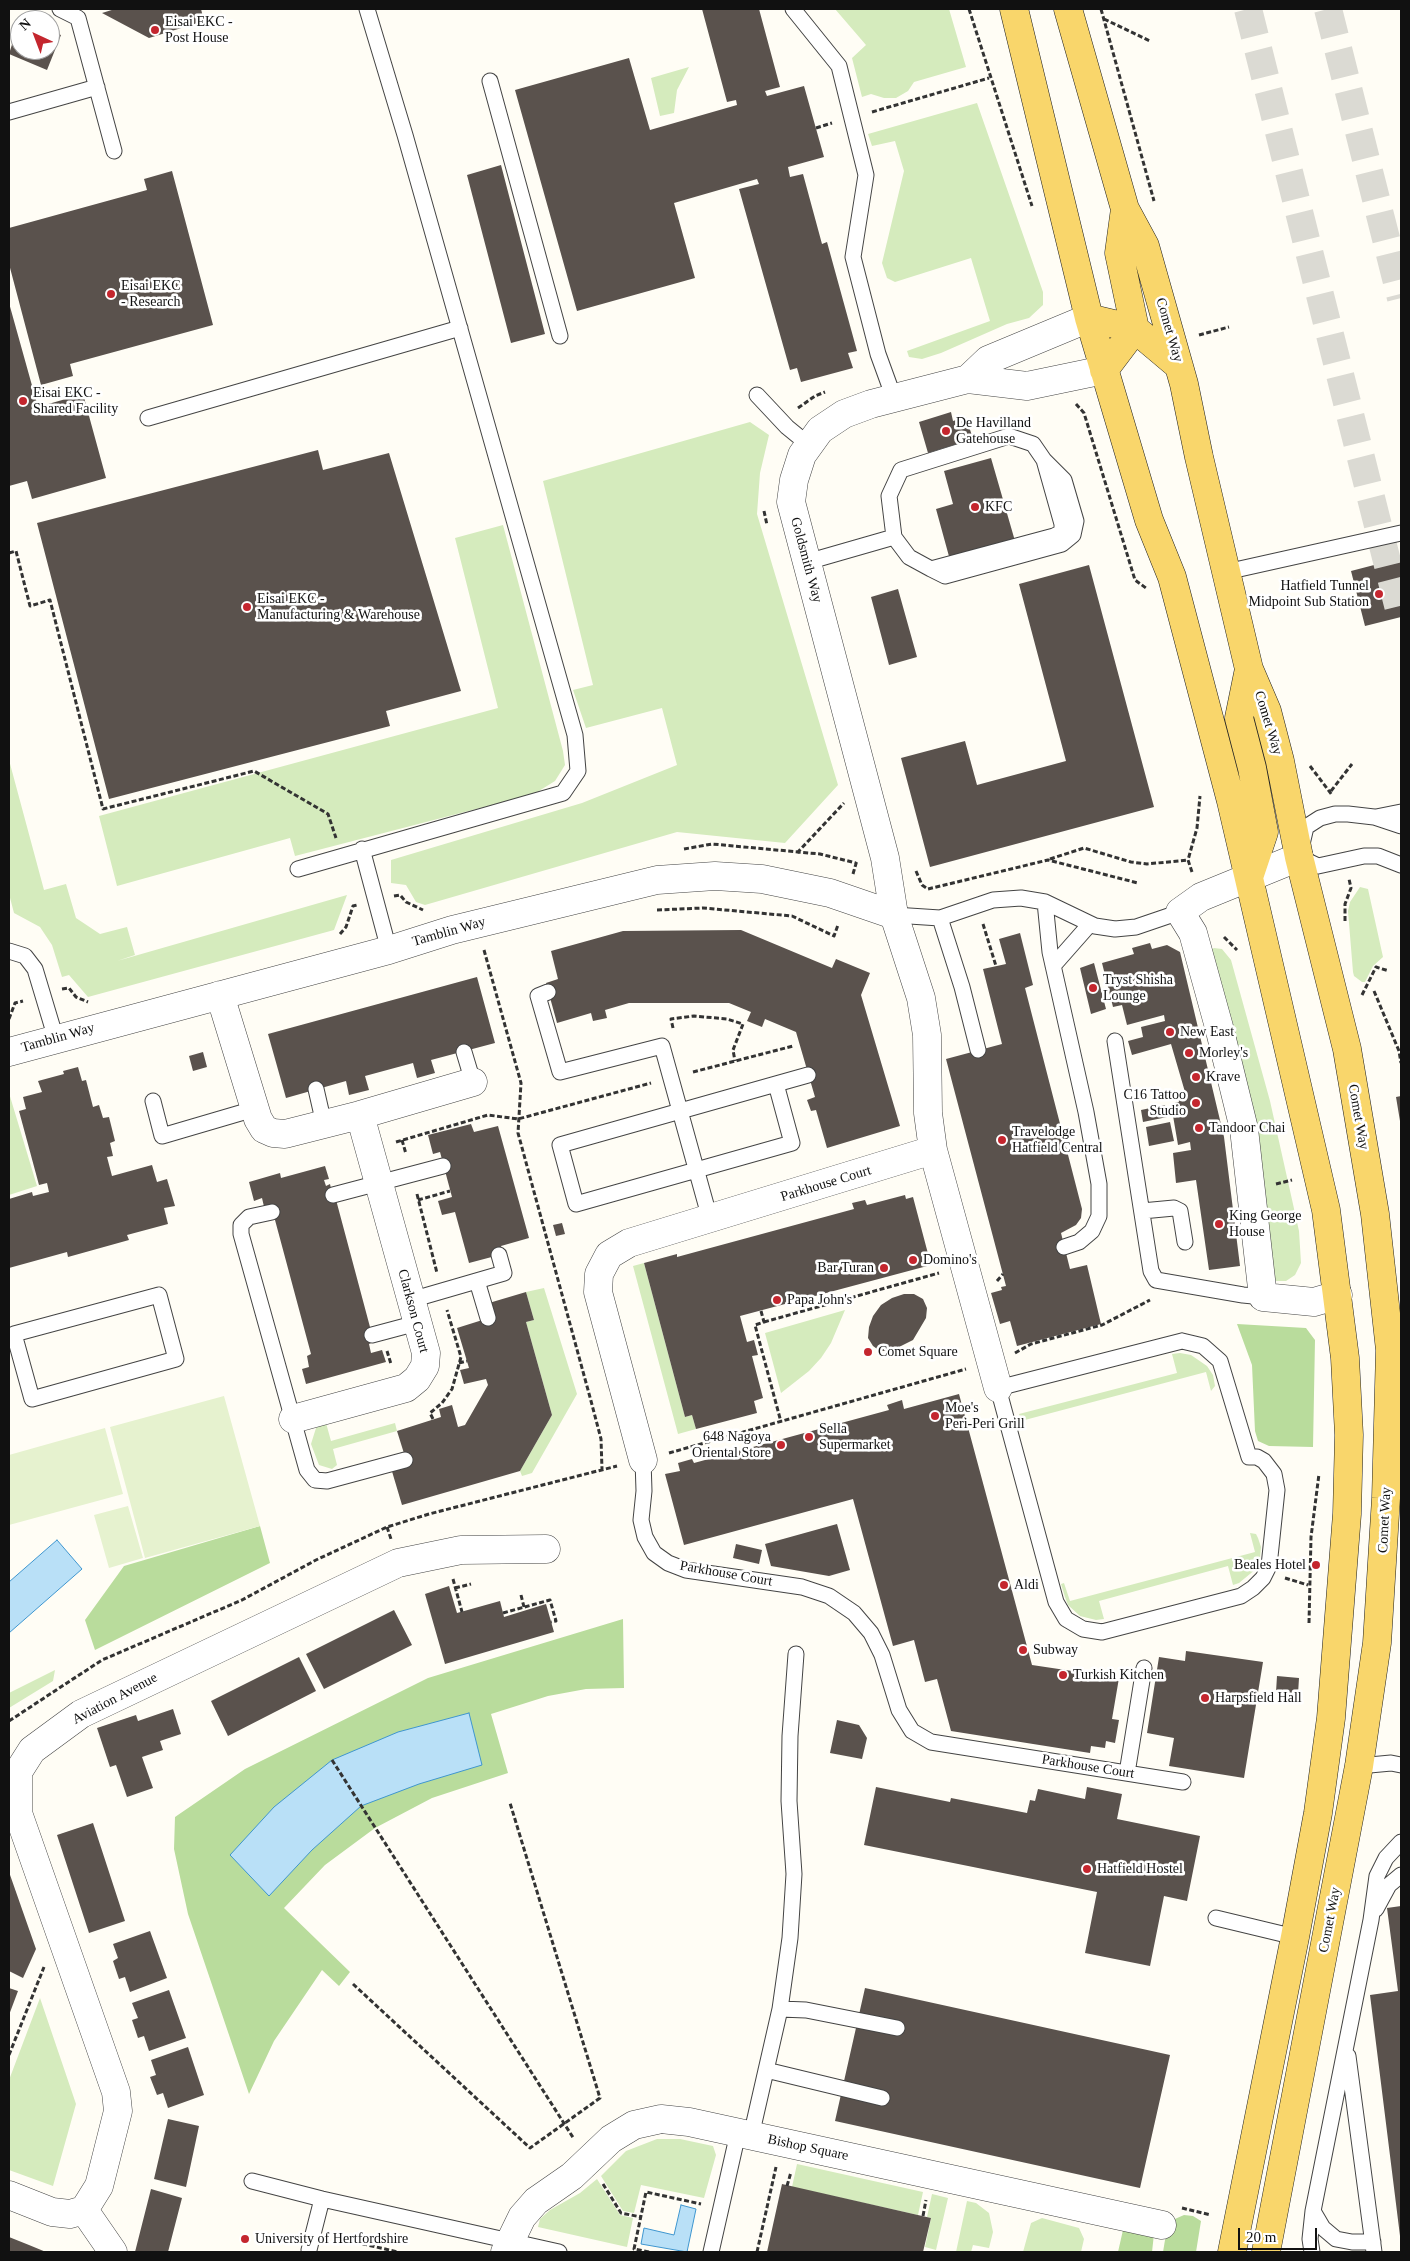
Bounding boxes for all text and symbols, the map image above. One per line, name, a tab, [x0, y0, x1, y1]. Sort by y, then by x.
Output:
north arrow	[10, 10, 60, 60]
place label: Eisai EKC - Post House	[165, 14, 233, 46]
text: N	[16, 15, 34, 33]
marker: Eisai EKC - Post House	[149, 24, 161, 36]
place label: Eisai EKC - Research	[121, 278, 180, 310]
marker: Eisai EKC - Research	[105, 288, 117, 300]
street label: Comet Way	[1152, 296, 1186, 364]
place label: Eisai EKC - Shared Facility	[33, 385, 118, 418]
marker: Eisai EKC - Shared Facility	[17, 395, 29, 407]
place label: De Havilland Gatehouse	[956, 415, 1031, 448]
marker: De Havilland Gatehouse	[940, 425, 952, 437]
place label: KFC	[985, 499, 1012, 515]
marker: KFC	[969, 501, 981, 513]
street label: Goldsmith Way	[787, 515, 825, 605]
place label: Hatfield Tunnel Midpoint Sub Station	[1248, 578, 1369, 610]
marker: Hatfield Tunnel Midpoint Sub Station	[1373, 588, 1385, 600]
place label: Eisai EKC - Manufacturing & Warehouse	[257, 591, 420, 624]
marker: Eisai EKC - Manufacturing & Warehouse	[241, 601, 253, 613]
street label: Comet Way	[1250, 689, 1286, 757]
street label: Tamblin Way	[411, 914, 487, 950]
place label: Tryst Shisha Lounge	[1103, 972, 1173, 1004]
marker: Tryst Shisha Lounge	[1087, 982, 1099, 994]
street label: Tamblin Way	[20, 1020, 96, 1056]
place label: New East	[1180, 1024, 1234, 1040]
marker: New East	[1164, 1026, 1176, 1038]
place label: Morley's	[1199, 1045, 1248, 1061]
marker: Morley's	[1183, 1047, 1195, 1059]
place label: Krave	[1206, 1069, 1240, 1085]
marker: Krave	[1190, 1071, 1202, 1083]
street label: Comet Way	[1344, 1083, 1372, 1151]
place label: C16 Tattoo Studio	[1124, 1087, 1186, 1120]
marker: C16 Tattoo Studio	[1190, 1097, 1202, 1109]
place label: Tandoor Chai	[1209, 1120, 1285, 1136]
marker: Tandoor Chai	[1193, 1122, 1205, 1134]
place label: Travelodge Hatfield Central	[1012, 1124, 1103, 1156]
marker: Travelodge Hatfield Central	[996, 1134, 1008, 1146]
street label: Parkhouse Court	[779, 1162, 873, 1206]
place label: King George House	[1229, 1208, 1301, 1240]
marker: King George House	[1213, 1218, 1225, 1230]
place label: Domino's	[923, 1252, 977, 1268]
marker: Domino's	[907, 1254, 919, 1266]
place label: Bar Turan	[817, 1260, 874, 1276]
marker: Bar Turan	[878, 1262, 890, 1274]
street label: Clarkson Court	[394, 1267, 432, 1355]
place label: Papa John's	[787, 1292, 852, 1308]
marker: Papa John's	[771, 1294, 783, 1306]
place label: Comet Square	[878, 1344, 958, 1360]
marker: Comet Square	[862, 1346, 874, 1358]
place label: Moe's Peri-Peri Grill	[945, 1400, 1025, 1432]
marker: Moe's Peri-Peri Grill	[929, 1410, 941, 1422]
place label: Sella Supermarket	[819, 1421, 891, 1454]
place label: 648 Nagoya Oriental Store	[692, 1429, 771, 1461]
marker: Sella Supermarket	[803, 1431, 815, 1443]
marker: 648 Nagoya Oriental Store	[775, 1439, 787, 1451]
street label: Comet Way	[1375, 1487, 1395, 1553]
place label: Beales Hotel	[1234, 1557, 1306, 1573]
street label: Parkhouse Court	[678, 1558, 774, 1590]
marker: Beales Hotel	[1310, 1559, 1322, 1571]
place label: Aldi	[1014, 1577, 1039, 1593]
marker: Aldi	[998, 1579, 1010, 1591]
place label: Subway	[1033, 1642, 1078, 1658]
marker: Subway	[1017, 1644, 1029, 1656]
place label: Turkish Kitchen	[1073, 1667, 1164, 1683]
marker: Turkish Kitchen	[1057, 1669, 1069, 1681]
street label: Aviation Avenue	[70, 1670, 160, 1728]
place label: Harpsfield Hall	[1215, 1690, 1302, 1706]
marker: Harpsfield Hall	[1199, 1692, 1211, 1704]
street label: Parkhouse Court	[1040, 1751, 1136, 1783]
place label: Hatfield Hostel	[1097, 1861, 1183, 1877]
marker: Hatfield Hostel	[1081, 1863, 1093, 1875]
street label: Comet Way	[1315, 1886, 1345, 1954]
street label: Bishop Square	[766, 2131, 850, 2165]
scale bar	[1240, 2218, 1319, 2250]
text: 20 m	[1246, 2229, 1276, 2245]
place label: University of Hertfordshire	[255, 2231, 408, 2247]
marker: University of Hertfordshire	[239, 2233, 251, 2245]

